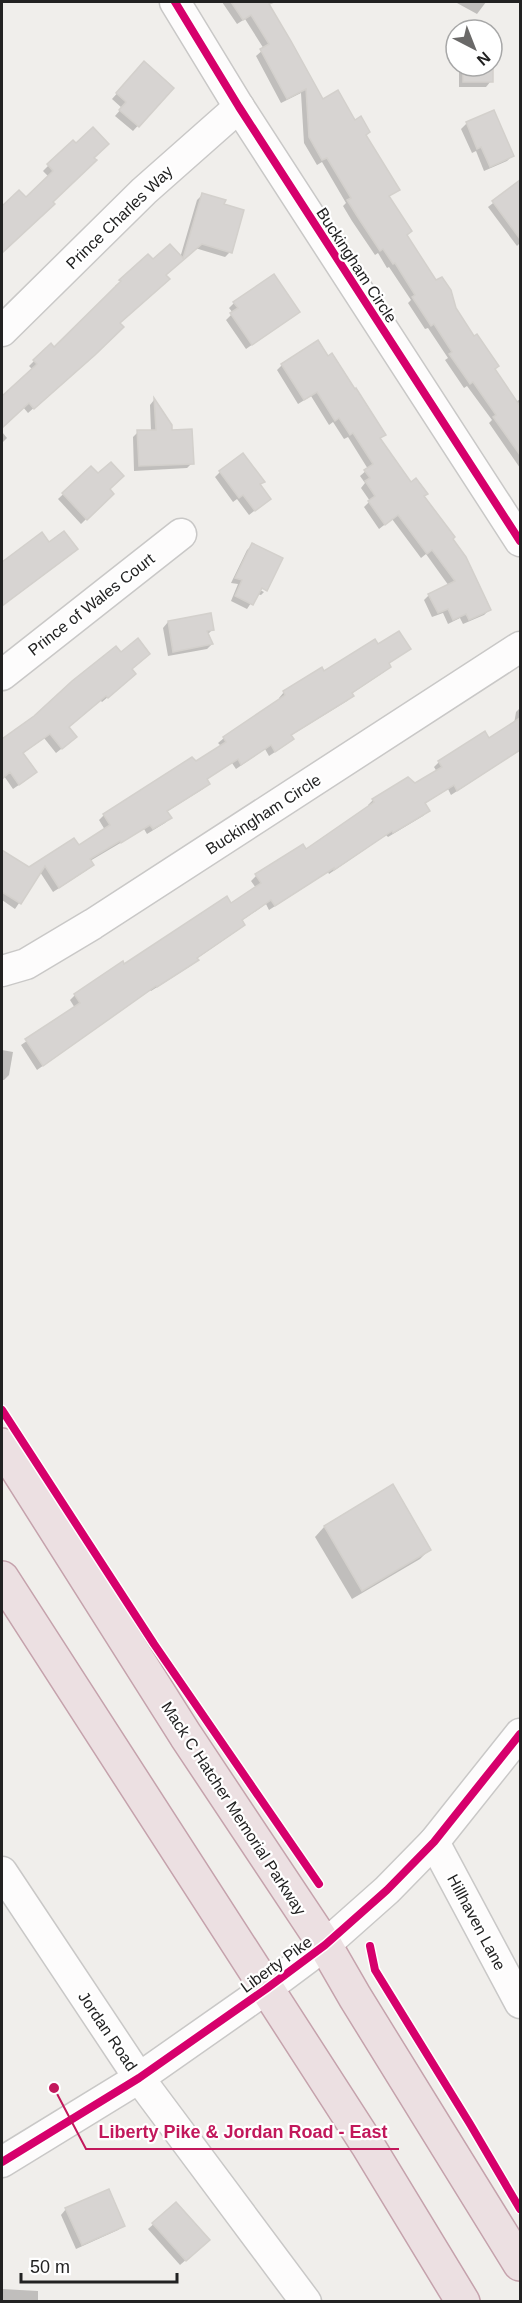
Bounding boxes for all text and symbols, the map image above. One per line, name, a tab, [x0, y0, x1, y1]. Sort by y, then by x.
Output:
north arrow	[444, 18, 504, 78]
text: N	[474, 49, 494, 69]
street label: Prince Charles Way	[63, 162, 176, 272]
street label: Buckingham Circle	[313, 205, 400, 326]
street label: Prince of Wales Court	[25, 550, 158, 659]
street label: Buckingham Circle	[203, 771, 324, 858]
street label: Mack C Hatcher Memorial Parkway	[158, 1699, 309, 1918]
street label: Hillhaven Lane	[444, 1872, 509, 1973]
street label: Liberty Pike	[237, 1933, 315, 1996]
street label: Jordan Road	[75, 1989, 140, 2074]
callout: Liberty Pike & Jordan Road - East	[86, 2113, 399, 2149]
text: Liberty Pike & Jordan Road - East	[98, 2122, 388, 2142]
scale bar	[21, 2246, 177, 2284]
text: 50 m	[30, 2257, 70, 2277]

